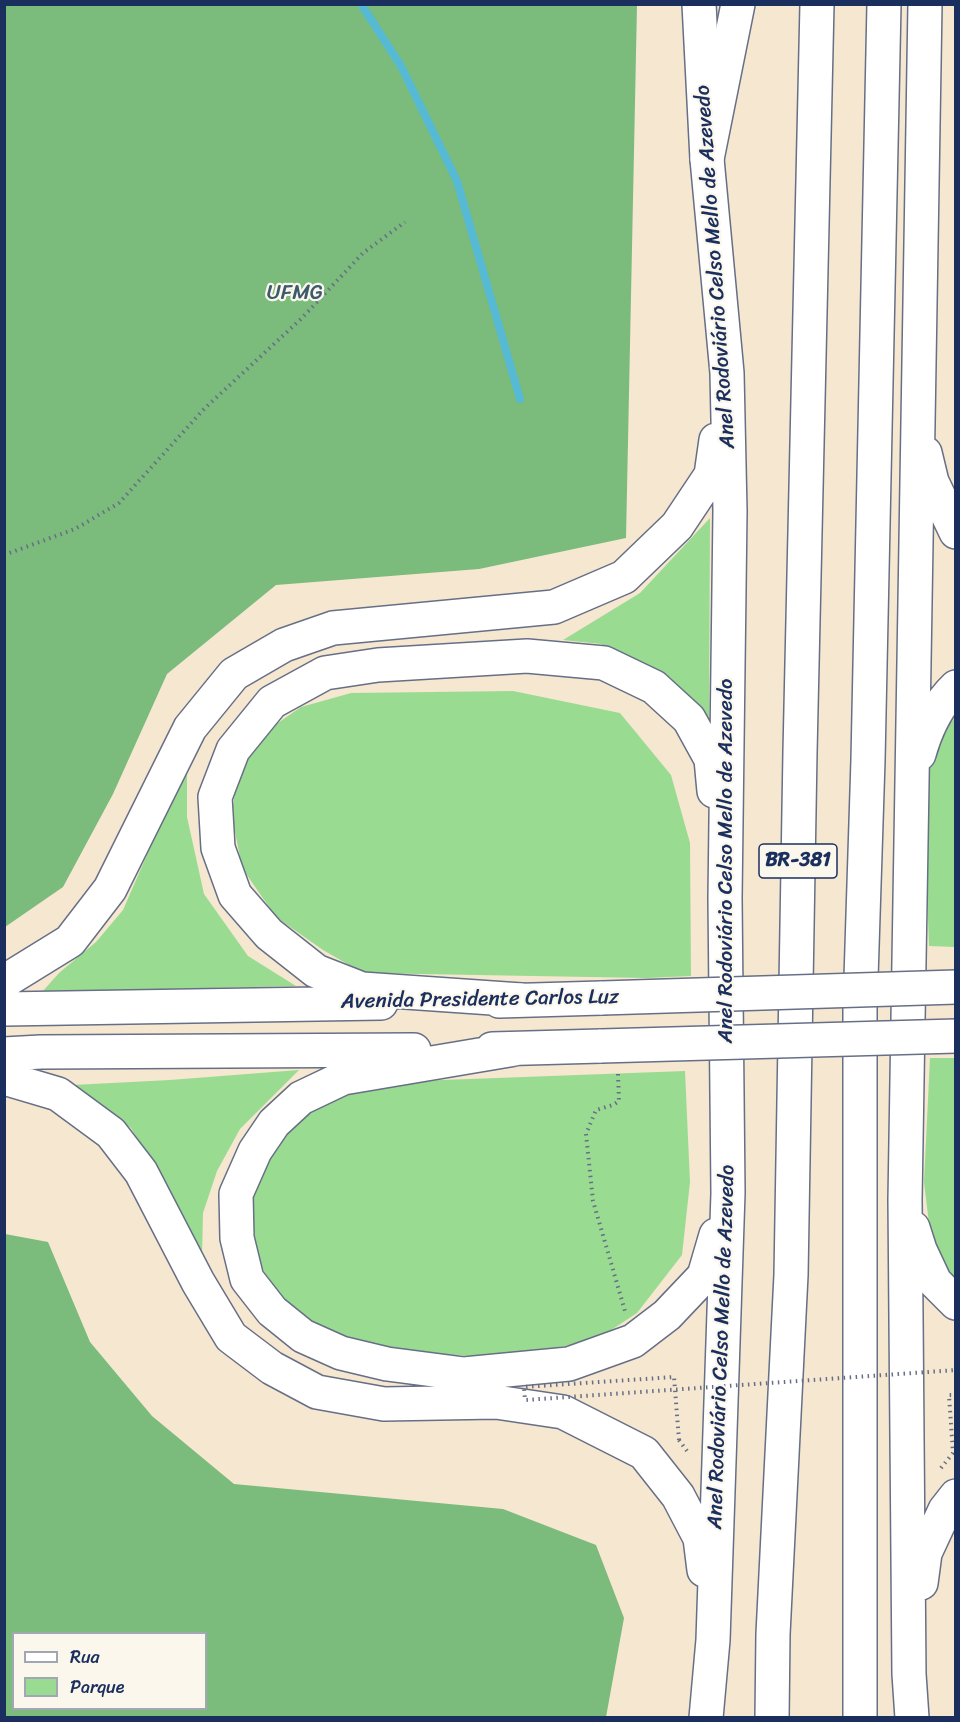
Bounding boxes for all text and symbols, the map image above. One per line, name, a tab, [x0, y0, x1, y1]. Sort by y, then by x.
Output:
street label: Anel Rodoviário Celso Mello de Azevedo	[691, 84, 741, 450]
park label: UFMG	[267, 281, 323, 307]
street label: Anel Rodoviário Celso Mello de Azevedo	[714, 679, 740, 1043]
road number: BR-381	[759, 844, 837, 878]
street label: Avenida Presidente Carlos Luz	[341, 985, 619, 1015]
street label: Anel Rodoviário Celso Mello de Azevedo	[703, 1164, 741, 1530]
legend	[12, 1632, 207, 1710]
text: Rua	[70, 1641, 100, 1673]
text: Parque	[70, 1671, 124, 1703]

